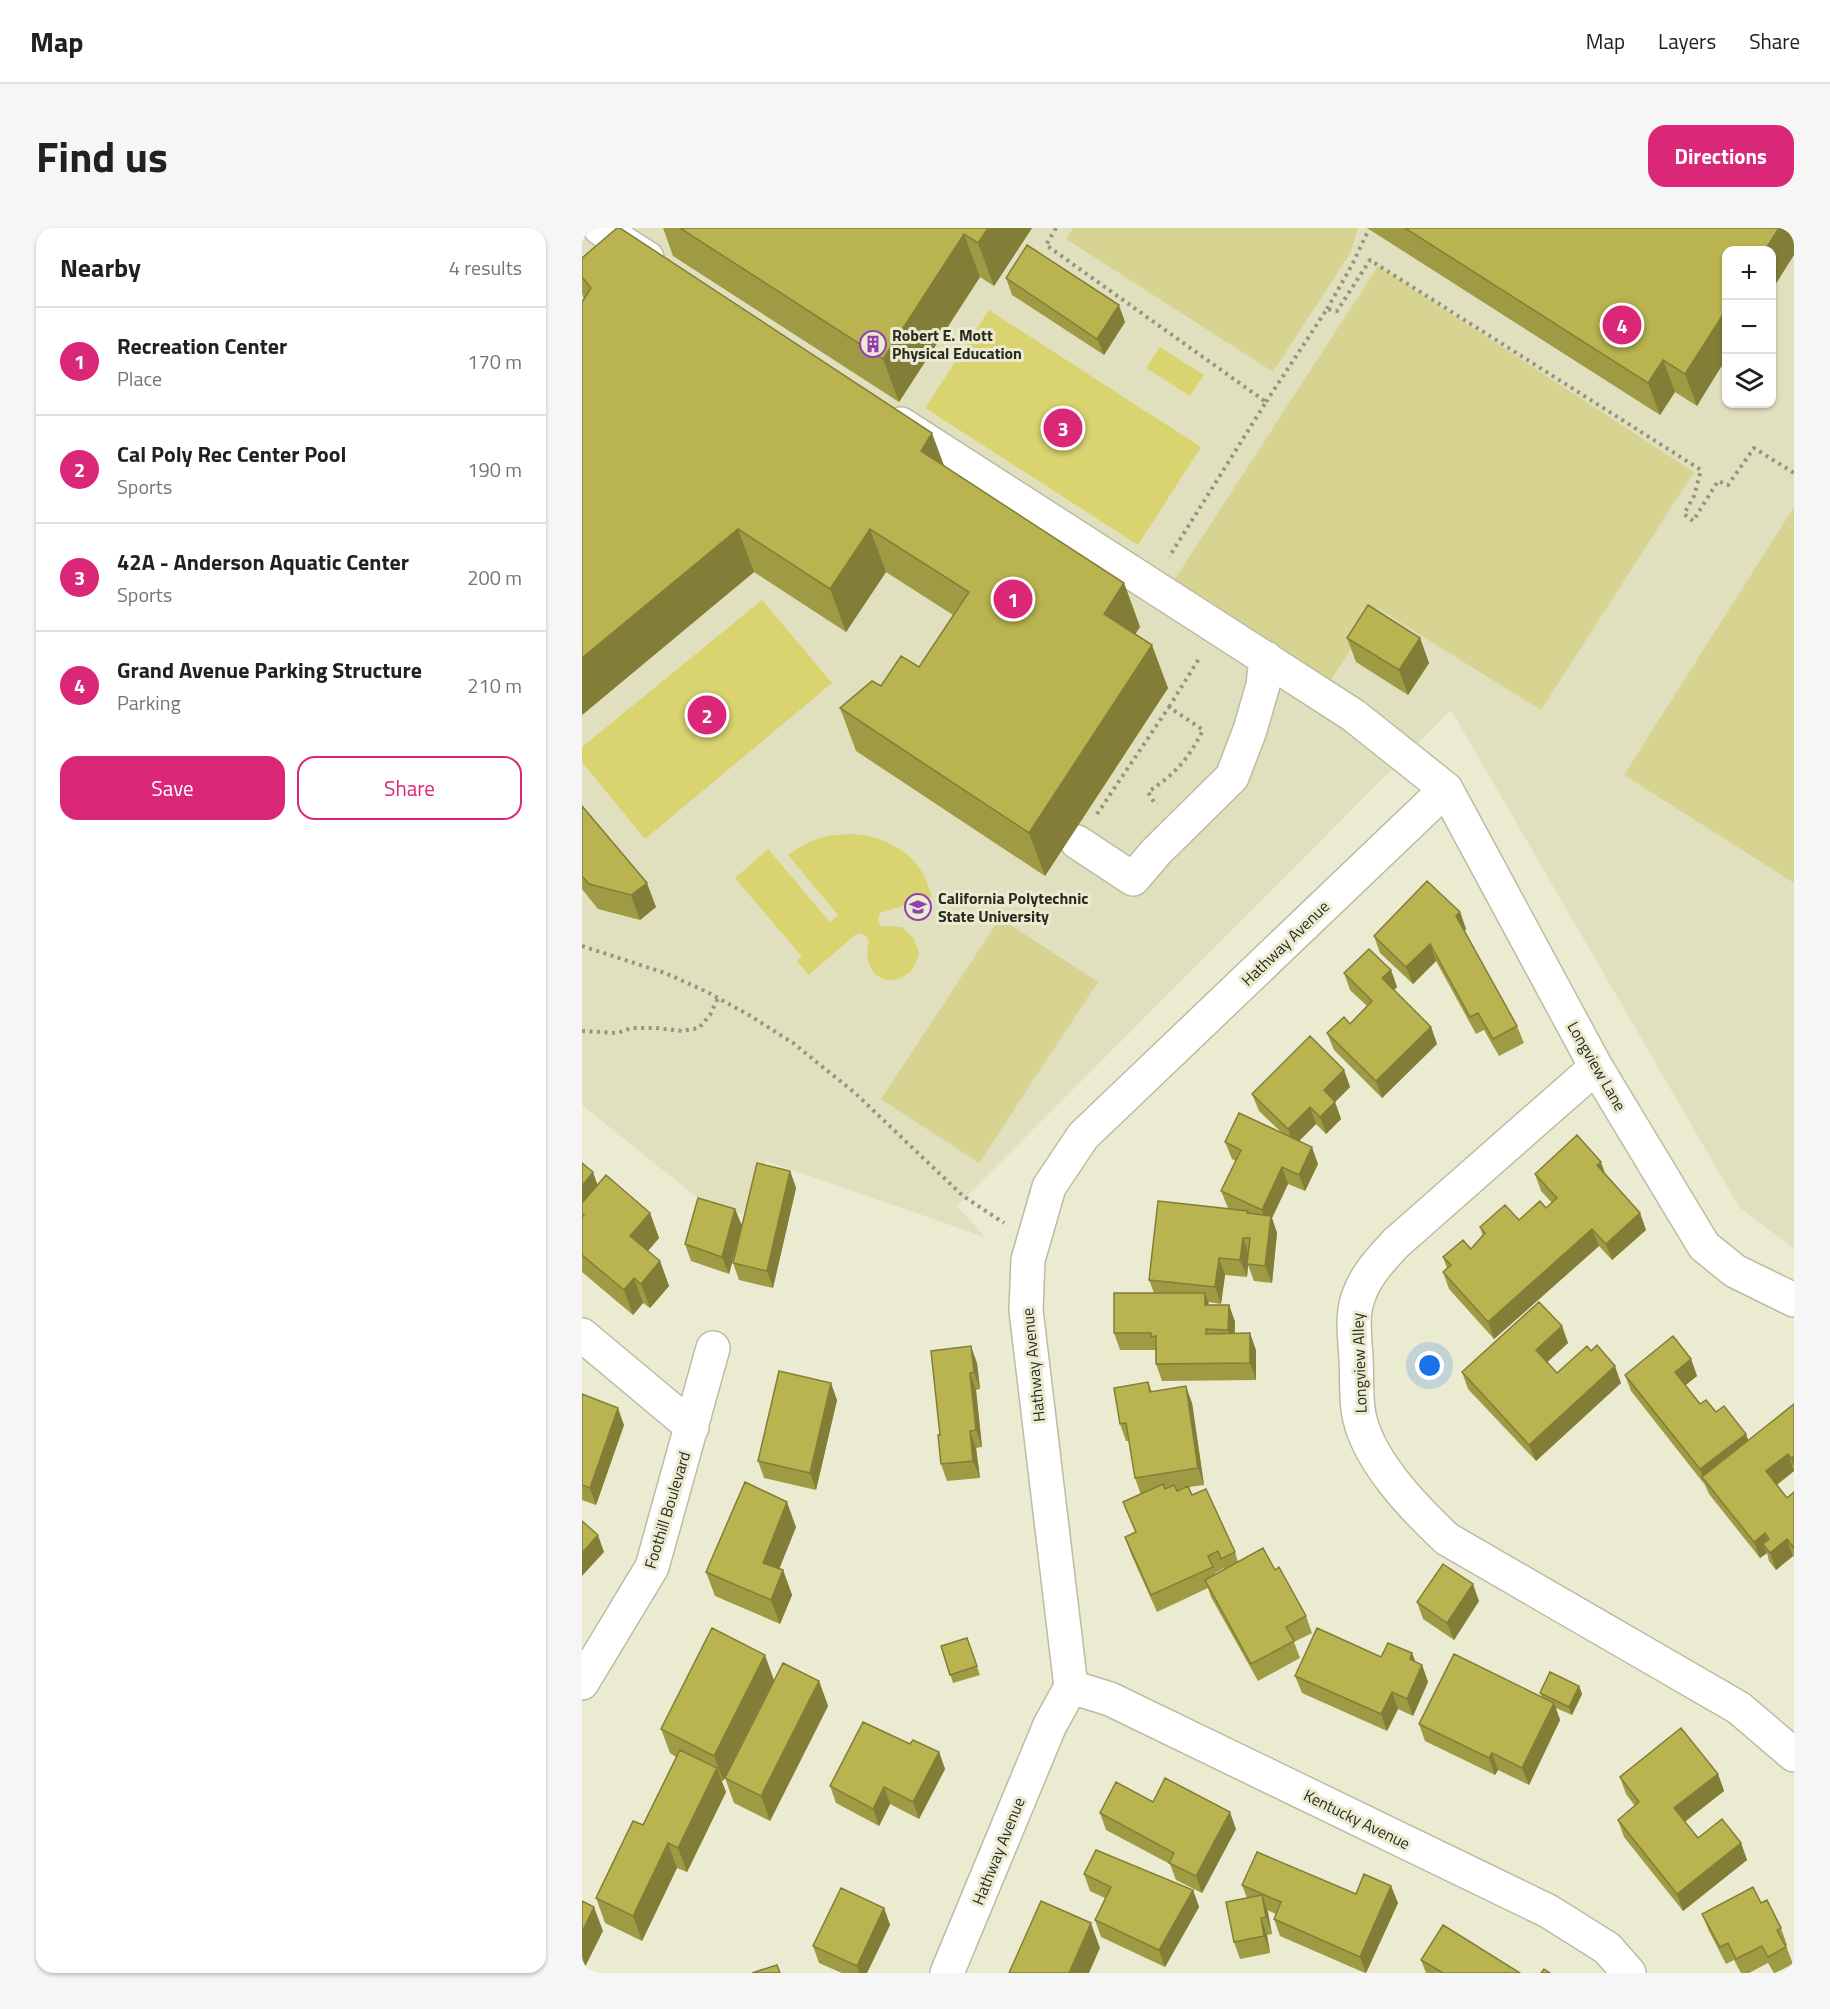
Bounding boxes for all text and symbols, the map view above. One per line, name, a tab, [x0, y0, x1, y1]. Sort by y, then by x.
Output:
text: Map	[30, 20, 84, 63]
text: Map	[1586, 25, 1625, 57]
text: Layers	[1658, 25, 1716, 57]
text: Share	[1749, 25, 1800, 57]
text: Find us	[36, 124, 168, 188]
button: Directions	[1648, 125, 1794, 187]
map controls	[1722, 246, 1776, 408]
button: +	[1722, 246, 1776, 300]
text: Nearby	[60, 248, 141, 287]
text: 4 results	[449, 252, 522, 283]
button: −	[1722, 300, 1776, 354]
pin: 4	[1602, 302, 1642, 348]
place label: Robert E. Mott Physical Education	[892, 323, 1022, 365]
text: Recreation Center	[117, 329, 287, 363]
building icon: Robert E. Mott Physical Education	[858, 329, 888, 359]
text: 1	[74, 346, 85, 377]
text: 170 m	[467, 346, 522, 377]
button: layers	[1722, 354, 1776, 408]
text: Place	[117, 363, 162, 394]
pin: 3	[1044, 406, 1082, 450]
text: Cal Poly Rec Center Pool	[117, 437, 346, 471]
text: 2	[74, 454, 85, 485]
text: 190 m	[467, 454, 522, 485]
text: Sports	[117, 471, 172, 502]
text: 42A - Anderson Aquatic Center	[117, 545, 409, 579]
text: 3	[74, 562, 85, 593]
text: 200 m	[467, 562, 522, 593]
pin: 1	[994, 576, 1032, 622]
text: Sports	[117, 579, 172, 610]
text: Grand Avenue Parking Structure	[117, 653, 422, 687]
text: 4	[74, 670, 85, 701]
text: 210 m	[467, 670, 522, 701]
text: Parking	[117, 687, 181, 718]
pin: 2	[688, 692, 726, 738]
button: Save	[60, 756, 285, 820]
button: Share	[297, 756, 522, 820]
place label: California Polytechnic State University	[938, 886, 1088, 928]
school or university icon: California Polytechnic State University	[903, 892, 933, 922]
street label: Hathway Avenue	[1236, 895, 1334, 991]
street label: Longview Lane	[1562, 1017, 1632, 1115]
street label: Hathway Avenue	[1015, 1307, 1051, 1423]
street label: Longview Alley	[1345, 1312, 1373, 1414]
your location	[1415, 1351, 1444, 1380]
street label: Foothill Boulevard	[638, 1448, 696, 1572]
street label: Kentucky Avenue	[1300, 1783, 1414, 1855]
street label: Hathway Avenue	[965, 1794, 1031, 1908]

